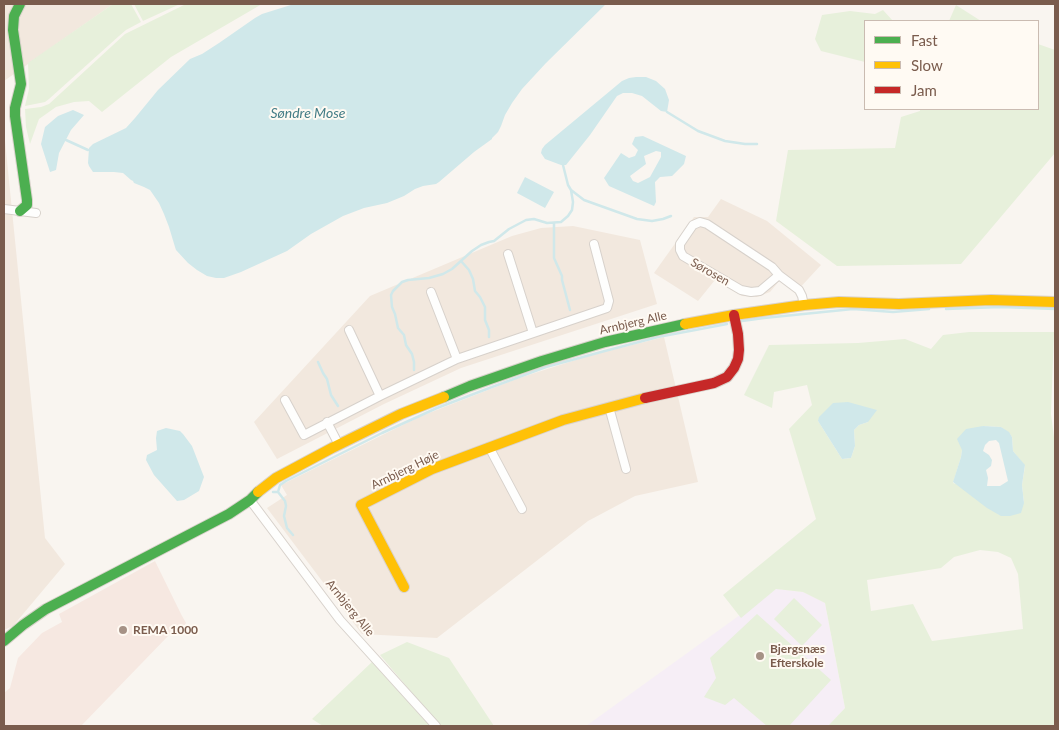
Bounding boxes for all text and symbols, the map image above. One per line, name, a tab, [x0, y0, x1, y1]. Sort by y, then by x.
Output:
legend	[864, 20, 1039, 110]
text: Fast	[911, 31, 938, 49]
text: Slow	[911, 56, 943, 74]
text: Jam	[911, 81, 937, 99]
water label: Søndre Mose	[270, 105, 346, 121]
street label: Sørosen	[688, 255, 732, 289]
street label: Arnbjerg Alle	[598, 308, 668, 338]
street label: Arnbjerg Høje	[369, 447, 441, 493]
street label: Arnbjerg Alle	[323, 577, 377, 639]
place label: REMA 1000	[133, 623, 198, 637]
marker: REMA 1000	[117, 624, 129, 636]
place label: Bjergsnæs Efterskole	[770, 642, 825, 670]
marker: Bjergsnæs Efterskole	[754, 650, 766, 662]

